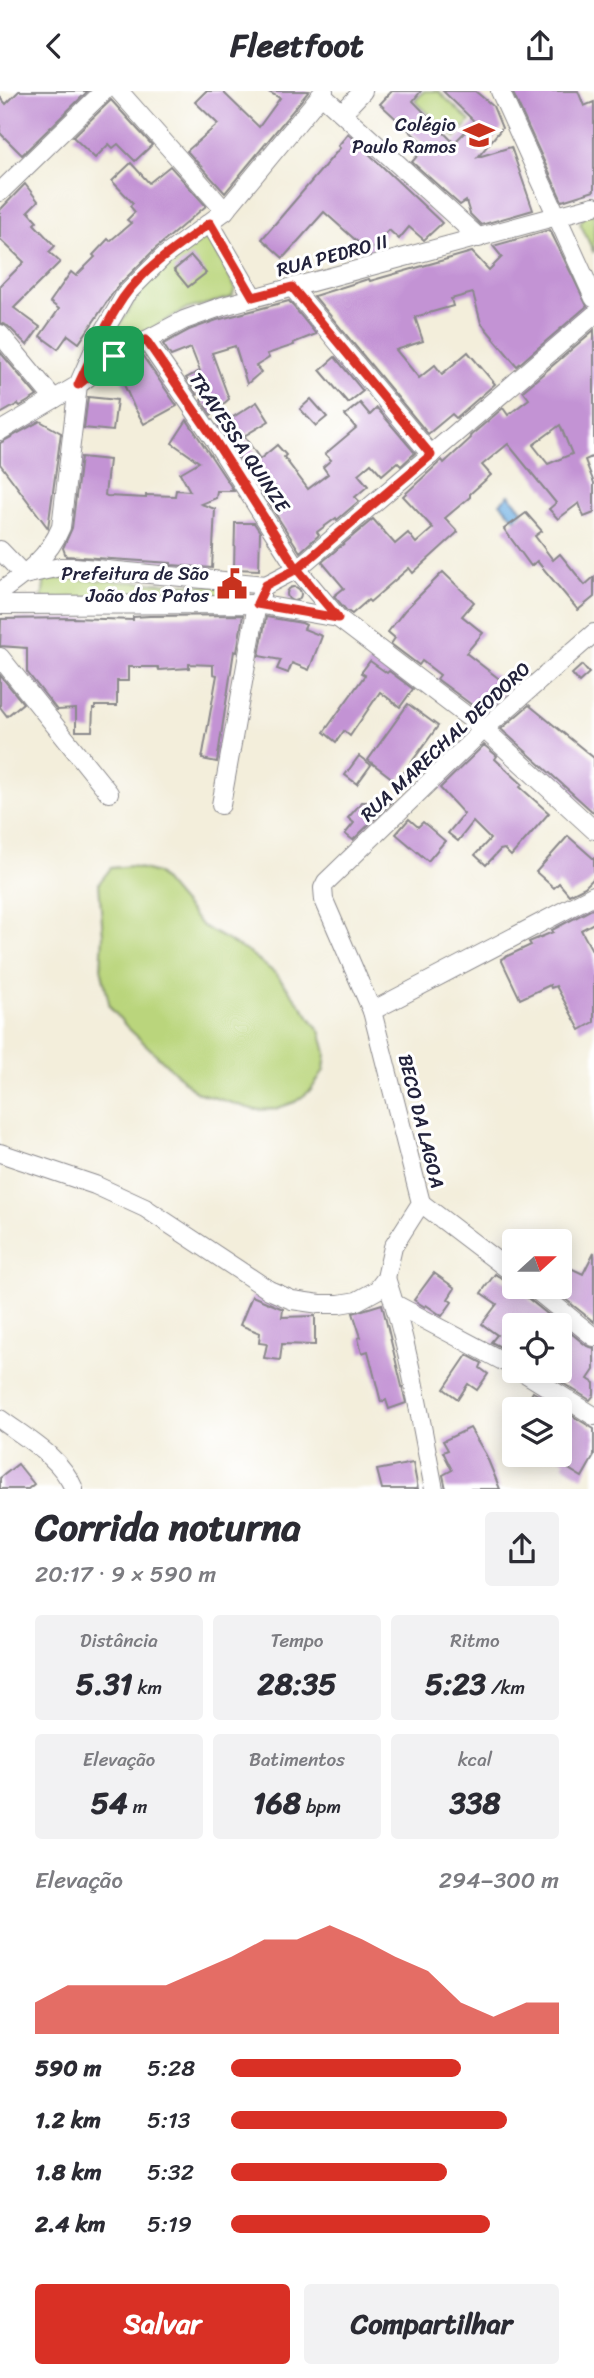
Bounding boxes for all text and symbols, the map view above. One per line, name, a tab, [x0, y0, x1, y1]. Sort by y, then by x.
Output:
text: Fleetfoot	[230, 17, 364, 74]
icon: back	[35, 27, 73, 65]
icon: share	[521, 27, 559, 65]
place label: Colégio Paulo Ramos	[352, 108, 456, 163]
school or university icon: Colégio Paulo Ramos	[462, 118, 496, 152]
street label: RUA PEDRO II	[273, 225, 392, 286]
pin	[84, 326, 144, 386]
icon: arrive	[95, 337, 133, 375]
street label: TRAVESSA QUINZE	[180, 365, 300, 520]
place label: Prefeitura de São João dos Patos	[61, 557, 209, 612]
public building icon: Prefeitura de São João dos Patos	[215, 567, 249, 601]
street label: RUA MARECHAL DEODORO	[352, 653, 538, 830]
street label: BECO DA LAGOA	[389, 1051, 454, 1192]
north arrow	[502, 1229, 572, 1299]
map controls	[502, 1229, 572, 1467]
button: locate	[502, 1313, 572, 1383]
button: layers	[502, 1397, 572, 1467]
text: Corrida noturna	[35, 1494, 301, 1561]
button: share	[485, 1512, 559, 1586]
text: 20:17 · 9 × 590 m	[35, 1554, 216, 1595]
text: Distância	[80, 1624, 158, 1657]
text: Tempo	[271, 1624, 323, 1657]
text: Ritmo	[450, 1624, 500, 1657]
text: 5.31	[76, 1657, 133, 1711]
text: 28:35	[257, 1657, 337, 1711]
text: 5:23	[425, 1657, 486, 1711]
text: km	[133, 1671, 162, 1704]
text: /km	[486, 1671, 525, 1704]
text: Elevação	[83, 1743, 155, 1776]
text: Batimentos	[249, 1743, 345, 1776]
text: kcal	[458, 1743, 492, 1776]
text: 54	[91, 1776, 128, 1830]
text: 168	[253, 1776, 301, 1830]
text: 338	[449, 1776, 501, 1830]
text: m	[128, 1790, 147, 1823]
text: bpm	[301, 1790, 341, 1823]
text: Elevação	[35, 1860, 123, 1901]
text: 294–300 m	[439, 1860, 559, 1901]
text: 590 m	[35, 2048, 101, 2089]
text: 5:28	[147, 2048, 195, 2089]
text: 1.2 km	[35, 2100, 101, 2141]
text: 5:13	[147, 2100, 191, 2141]
text: 1.8 km	[35, 2152, 102, 2193]
text: 5:32	[147, 2152, 194, 2193]
text: 2.4 km	[35, 2204, 105, 2245]
text: 5:19	[147, 2204, 192, 2245]
button: Salvar	[35, 2284, 290, 2364]
button: Compartilhar	[304, 2284, 559, 2364]

